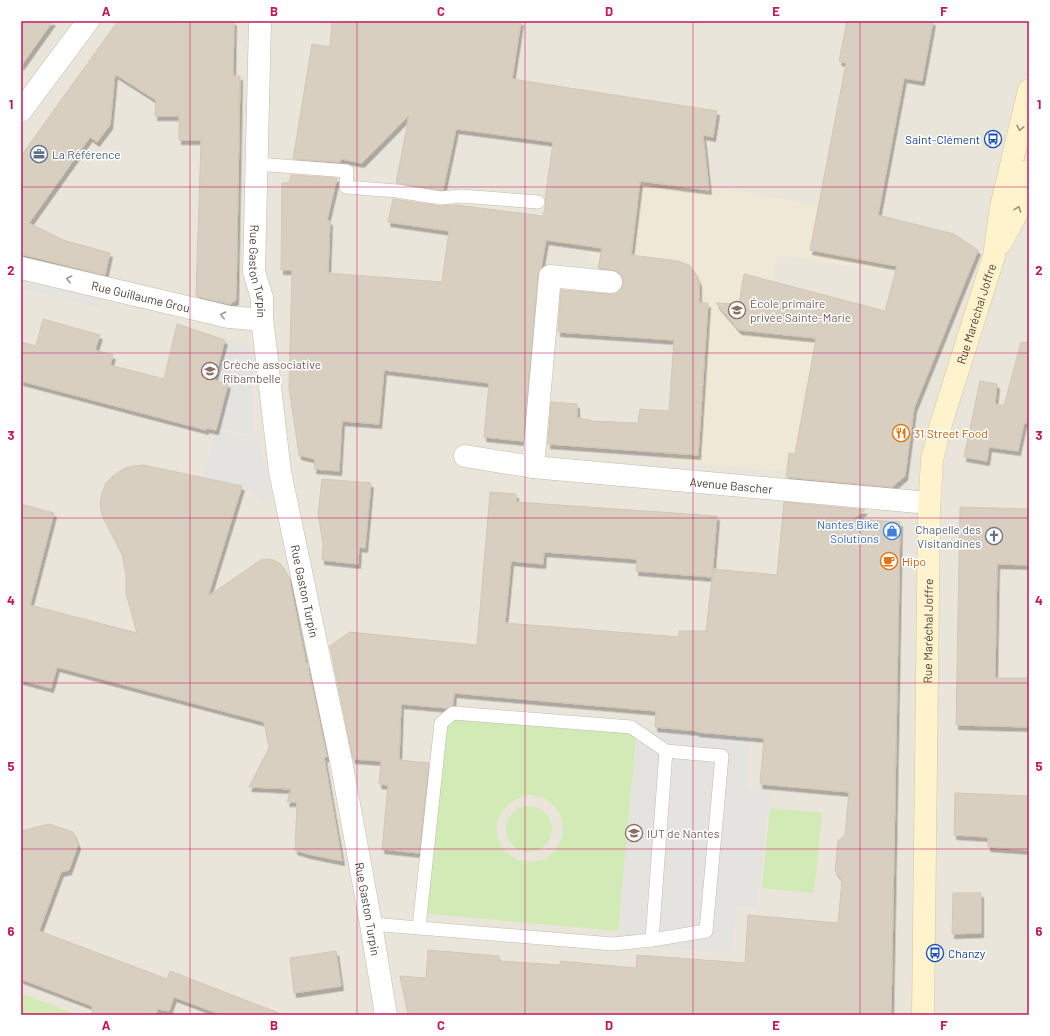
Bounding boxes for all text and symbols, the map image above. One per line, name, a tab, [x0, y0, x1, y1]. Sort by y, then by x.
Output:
text: A	[102, 3, 111, 19]
text: B	[270, 3, 278, 19]
text: C	[437, 3, 445, 19]
text: D	[605, 3, 613, 19]
text: E	[772, 3, 780, 19]
text: F	[940, 3, 948, 19]
text: 1	[9, 96, 13, 112]
text: 1	[1037, 96, 1041, 112]
one-way arrow	[1016, 124, 1024, 131]
bus stop icon: Saint-Clément	[983, 129, 1003, 149]
place label: Saint-Clément	[905, 132, 980, 146]
office icon: La Référence	[29, 144, 49, 164]
place label: La Référence	[52, 147, 121, 161]
one-way arrow	[1013, 206, 1022, 213]
street label: Rue Gaston Turpin	[247, 224, 269, 318]
text: 2	[7, 262, 15, 278]
street label: Rue Maréchal Joffre	[953, 262, 998, 366]
text: 2	[1035, 262, 1043, 278]
one-way arrow	[66, 276, 72, 284]
street label: Rue Guillaume Grou	[90, 278, 191, 315]
place label: École primaire privée Sainte-Marie	[750, 296, 851, 324]
school or university icon: École primaire privée Sainte-Marie	[727, 300, 747, 320]
one-way arrow	[220, 312, 226, 320]
place label: Crèche associative Ribambelle	[223, 357, 321, 385]
school or university icon: Crèche associative Ribambelle	[200, 361, 220, 381]
restaurant icon: 31 Street Food	[891, 423, 911, 443]
place label: 31 Street Food	[914, 426, 988, 440]
text: 3	[7, 427, 15, 443]
text: 3	[1035, 427, 1043, 443]
street label: Avenue Bascher	[689, 474, 774, 496]
place label: Nantes Bike Solutions	[817, 517, 879, 545]
shop icon: Nantes Bike Solutions	[882, 521, 902, 541]
place label: Chapelle des Visitandines	[915, 522, 981, 550]
church icon: Chapelle des Visitandines	[984, 526, 1004, 546]
street label: Rue Gaston Turpin	[288, 543, 322, 639]
cafe icon: Hipo	[879, 551, 899, 571]
place label: Hipo	[902, 554, 926, 568]
street label: Rue Maréchal Joffre	[920, 579, 935, 683]
text: 4	[7, 592, 15, 608]
text: 4	[1035, 592, 1043, 608]
text: 5	[7, 758, 15, 774]
text: 5	[1035, 758, 1043, 774]
school or university icon: IUT de Nantes	[624, 823, 644, 843]
place label: IUT de Nantes	[647, 826, 720, 840]
street label: Rue Gaston Turpin	[353, 861, 383, 957]
text: 6	[8, 923, 15, 939]
text: 6	[1036, 923, 1043, 939]
bus stop icon: Chanzy	[925, 943, 945, 963]
place label: Chanzy	[948, 946, 986, 960]
text: A	[102, 1017, 111, 1033]
text: B	[270, 1017, 278, 1033]
text: C	[437, 1017, 445, 1033]
text: D	[605, 1017, 613, 1033]
text: E	[772, 1017, 780, 1033]
text: F	[940, 1017, 948, 1033]

